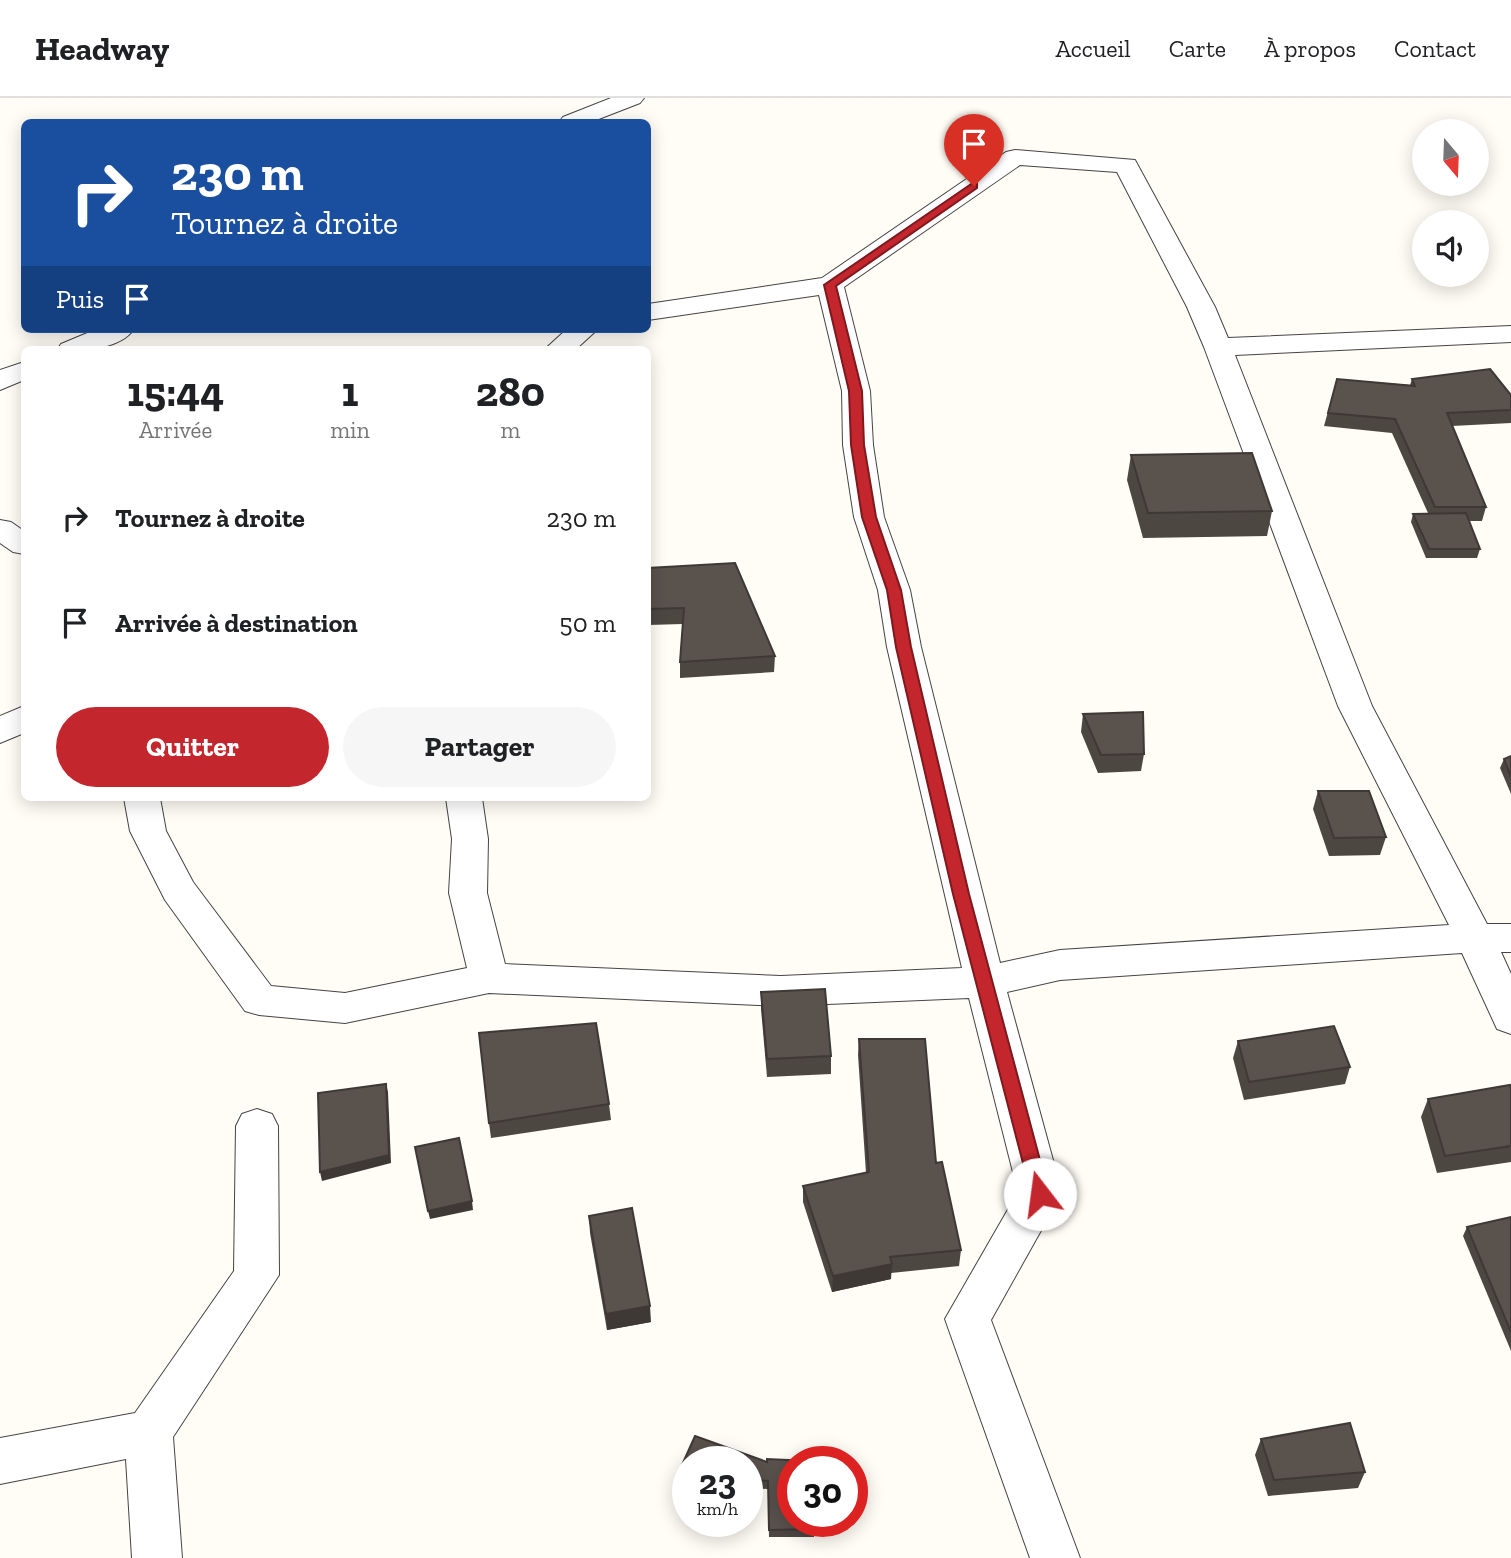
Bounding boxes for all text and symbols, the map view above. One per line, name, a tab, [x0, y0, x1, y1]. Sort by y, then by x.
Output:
text: Headway	[35, 29, 169, 68]
text: Accueil	[1055, 34, 1131, 63]
text: Carte	[1169, 34, 1226, 63]
text: À propos	[1264, 34, 1356, 63]
text: Contact	[1394, 34, 1476, 63]
pin	[944, 114, 1004, 186]
north arrow	[1412, 119, 1489, 196]
map controls	[1412, 119, 1489, 287]
icon: arrive	[955, 125, 993, 163]
text: 230 m	[171, 144, 304, 203]
icon: right	[56, 147, 147, 238]
text: Tournez à droite	[171, 204, 398, 242]
button: sound	[1412, 210, 1489, 287]
icon: arrive	[118, 280, 156, 318]
text: Puis	[56, 283, 104, 315]
text: 15:44	[127, 366, 224, 417]
text: 1	[341, 366, 358, 417]
text: 280	[476, 366, 545, 417]
text: Arrivée	[139, 416, 212, 444]
text: min	[330, 416, 370, 444]
text: m	[500, 416, 520, 444]
icon: right	[56, 499, 94, 537]
text: Tournez à droite	[115, 502, 305, 534]
text: 230 m	[547, 502, 616, 534]
icon: arrive	[56, 604, 94, 642]
text: Arrivée à destination	[115, 607, 358, 639]
text: 50 m	[559, 607, 616, 639]
button: Quitter	[56, 707, 329, 787]
button: Partager	[343, 707, 616, 787]
position arrow	[1003, 1157, 1077, 1231]
speed limit sign: 30	[777, 1446, 868, 1537]
text: 23	[699, 1461, 736, 1503]
text: km/h	[697, 1498, 738, 1520]

